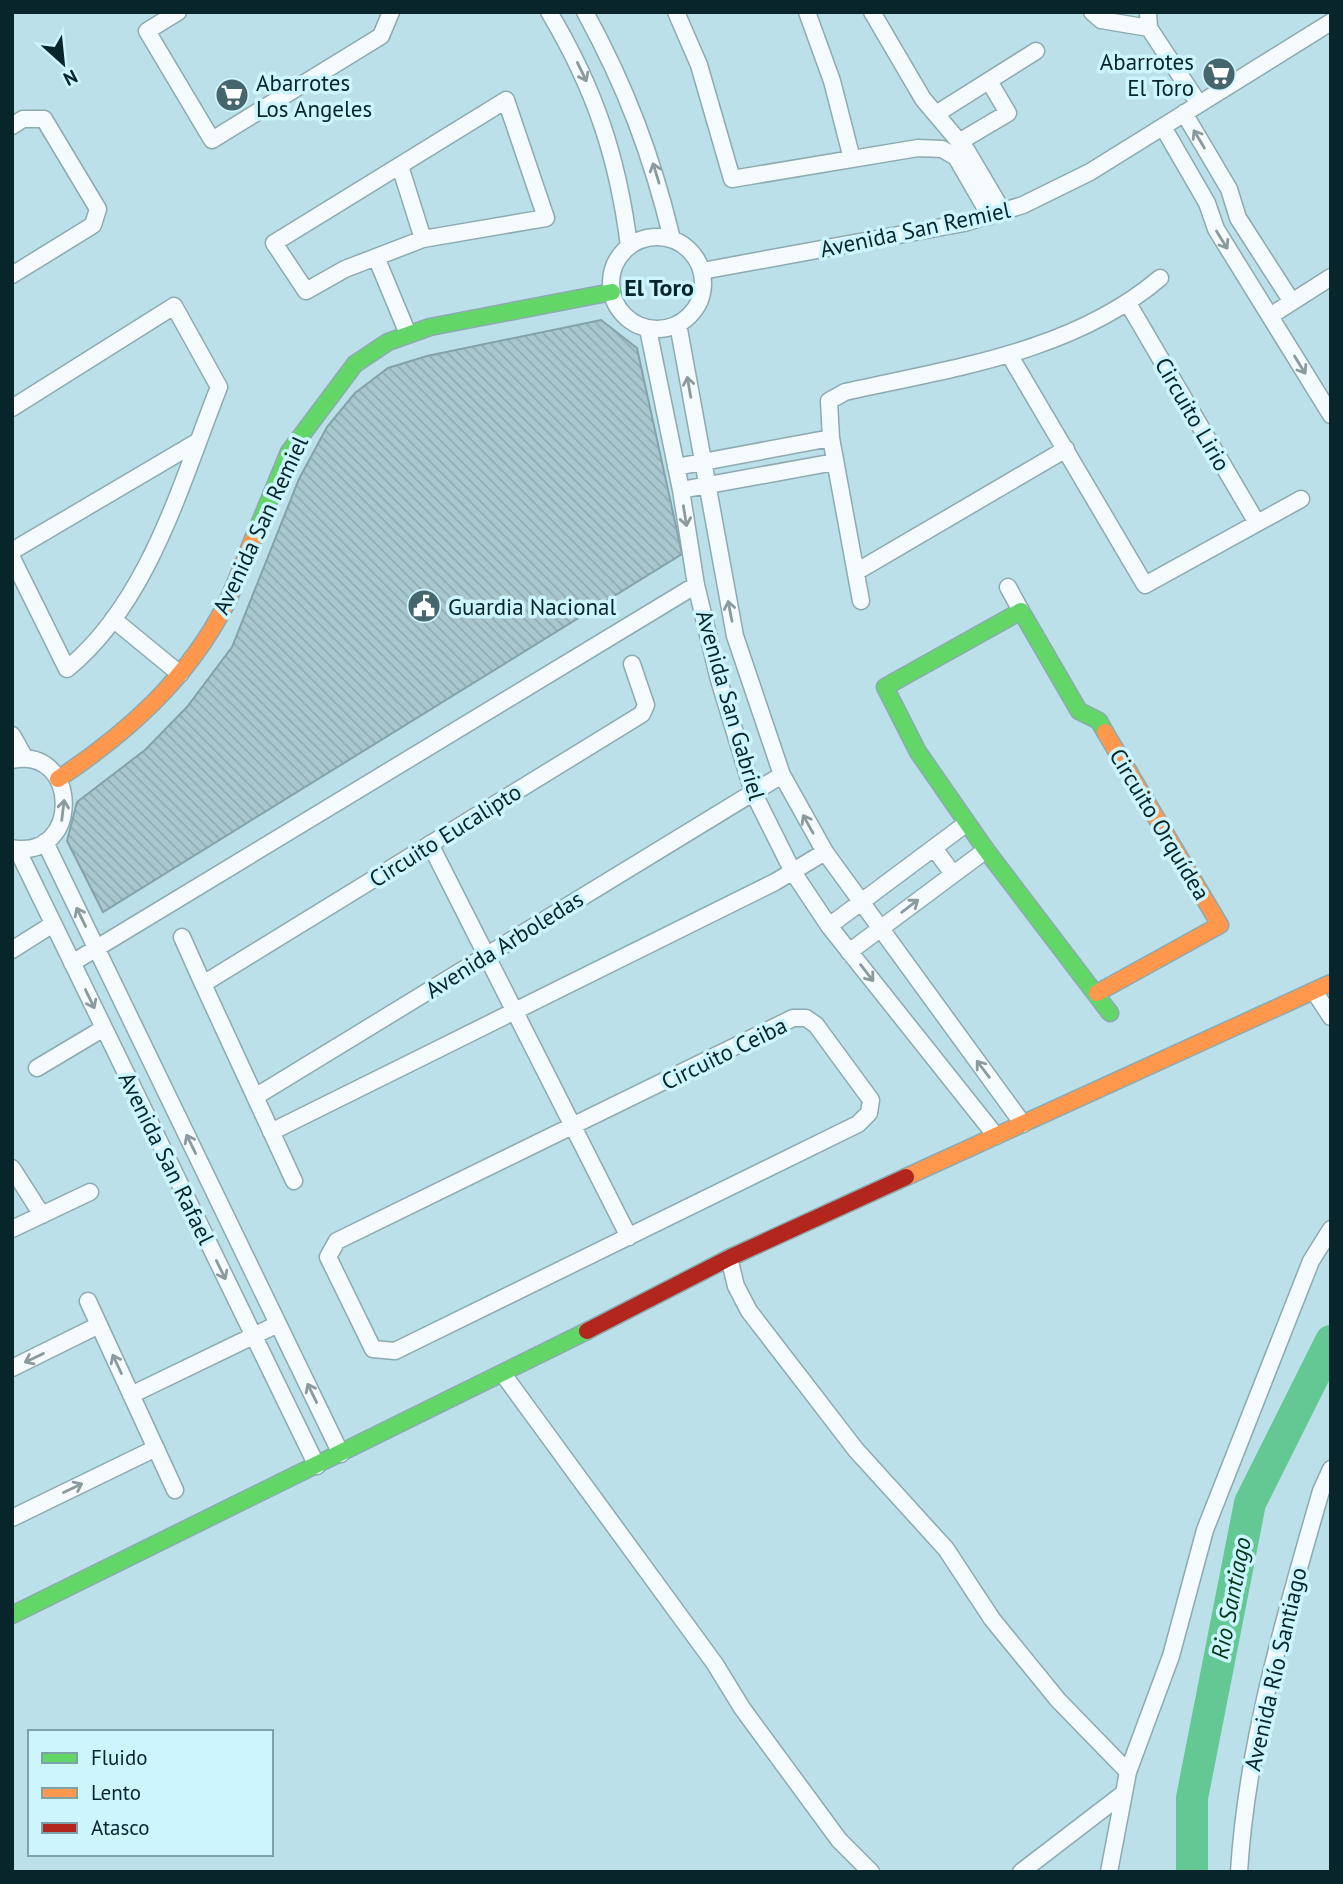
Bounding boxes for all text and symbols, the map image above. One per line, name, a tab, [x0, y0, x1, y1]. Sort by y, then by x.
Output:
north arrow	[28, 28, 98, 98]
place label: Abarrotes El Toro	[1100, 47, 1194, 102]
supermarket icon: Abarrotes El Toro	[1200, 55, 1238, 93]
one-way arrow	[576, 61, 589, 82]
text: N	[60, 65, 82, 92]
place label: Abarrotes Los Angeles	[256, 68, 372, 123]
supermarket icon: Abarrotes Los Angeles	[213, 76, 251, 114]
one-way arrow	[1192, 130, 1206, 150]
one-way arrow	[648, 163, 661, 185]
street label: Avenida San Remiel	[817, 195, 1013, 263]
one-way arrow	[1216, 229, 1230, 249]
district label: El Toro	[624, 272, 694, 303]
street label: Circuito Lirio	[1149, 352, 1237, 476]
one-way arrow	[1294, 355, 1308, 375]
one-way arrow	[682, 376, 695, 399]
street label: Avenida San Remiel	[206, 431, 314, 619]
one-way arrow	[679, 504, 692, 527]
public building icon: Guardia Nacional	[405, 587, 443, 625]
place label: Guardia Nacional	[448, 592, 617, 621]
one-way arrow	[723, 600, 737, 623]
street label: Avenida San Gabriel	[690, 607, 772, 804]
street label: Circuito Orquídea	[1103, 743, 1217, 905]
street label: Circuito Eucalipto	[364, 777, 526, 893]
one-way arrow	[57, 799, 70, 822]
one-way arrow	[801, 814, 814, 835]
street label: Avenida Arboledas	[420, 884, 588, 1004]
one-way arrow	[900, 899, 919, 914]
one-way arrow	[74, 907, 87, 928]
one-way arrow	[859, 964, 874, 982]
one-way arrow	[83, 988, 97, 1009]
street label: Circuito Ceiba	[656, 1010, 792, 1096]
one-way arrow	[976, 1060, 990, 1079]
street label: Avenida San Rafael	[113, 1067, 221, 1249]
one-way arrow	[184, 1134, 197, 1155]
one-way arrow	[215, 1259, 229, 1280]
one-way arrow	[24, 1351, 45, 1365]
one-way arrow	[110, 1354, 123, 1375]
one-way arrow	[304, 1383, 318, 1404]
one-way arrow	[62, 1481, 83, 1495]
water label: Rio Santiago	[1204, 1534, 1258, 1662]
street label: Avenida Río Santiago	[1237, 1564, 1313, 1774]
legend	[28, 1730, 273, 1856]
text: Fluido	[91, 1744, 148, 1771]
text: Lento	[91, 1779, 141, 1806]
text: Atasco	[91, 1814, 150, 1841]

